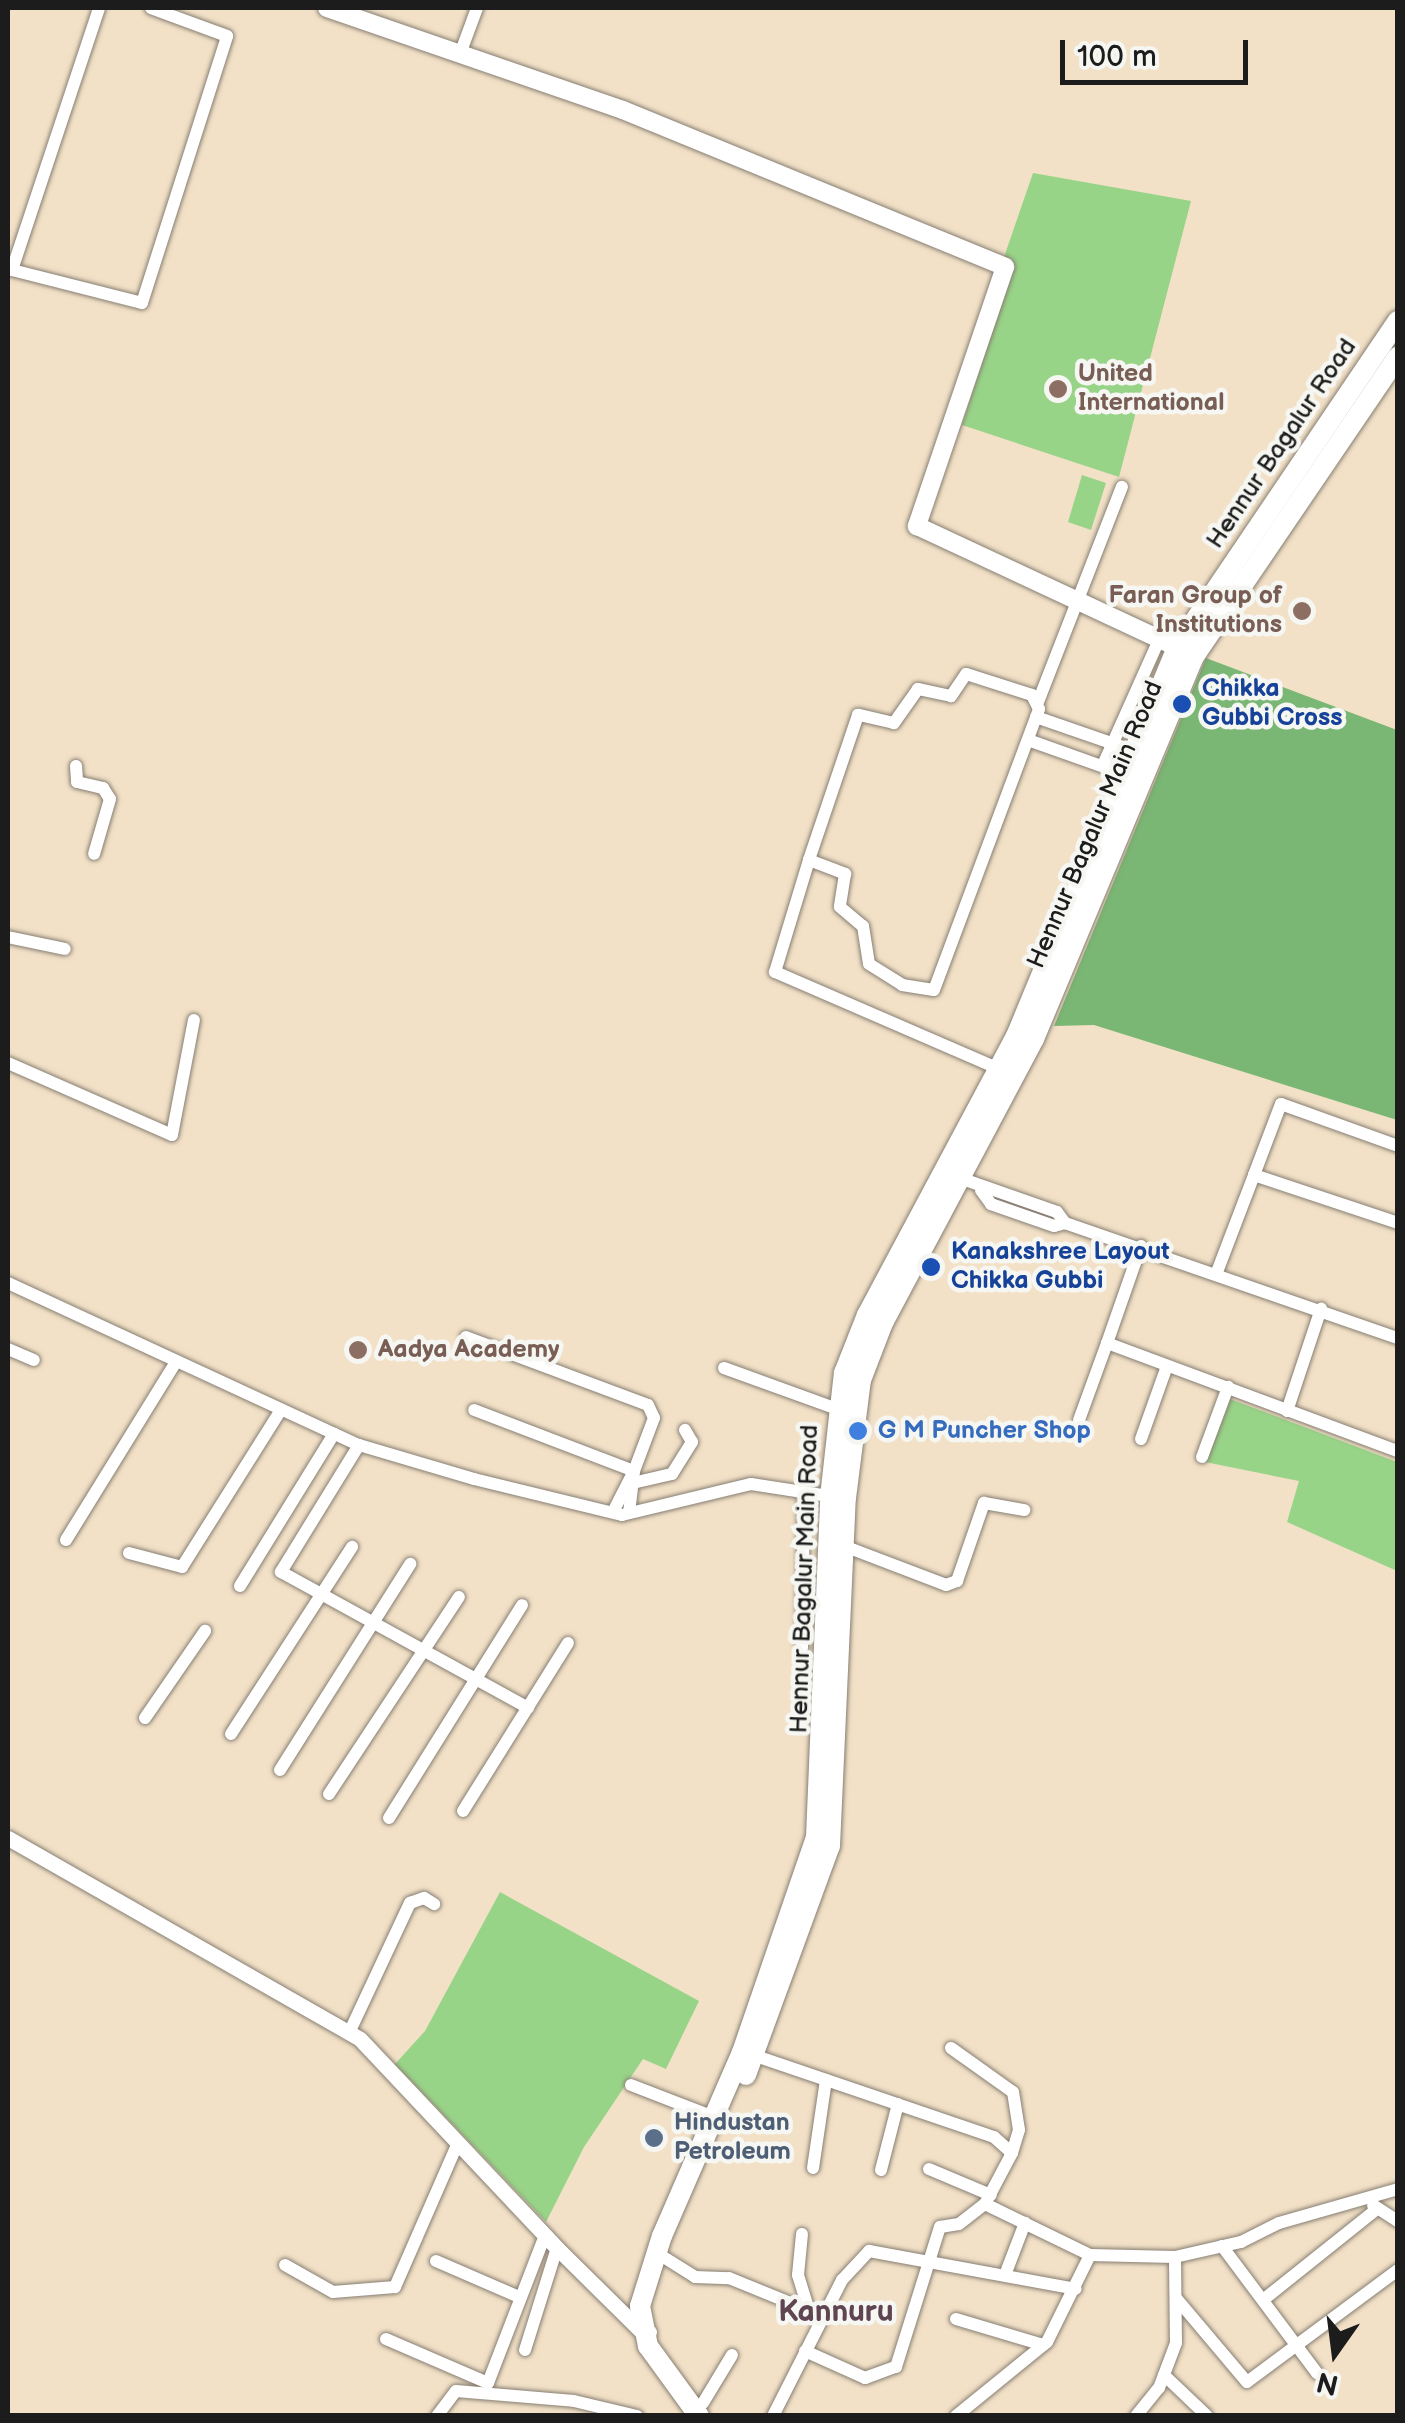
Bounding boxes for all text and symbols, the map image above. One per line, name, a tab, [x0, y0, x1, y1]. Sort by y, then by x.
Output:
scale bar	[1065, 20, 1252, 82]
text: 100 m	[1077, 39, 1157, 75]
street label: Hennur Bagalur Road	[1201, 333, 1363, 555]
place label: United International	[1078, 360, 1224, 419]
marker: United International	[1047, 378, 1069, 400]
place label: Faran Group of Institutions	[1108, 582, 1282, 641]
marker: Faran Group of Institutions	[1291, 600, 1313, 622]
place label: Chikka Gubbi Cross	[1202, 675, 1343, 734]
street label: Hennur Bagalur Main Road	[1022, 677, 1170, 973]
marker: Chikka Gubbi Cross	[1171, 693, 1193, 715]
place label: Kanakshree Layout Chikka Gubbi	[951, 1238, 1170, 1297]
marker: Kanakshree Layout Chikka Gubbi	[920, 1256, 942, 1278]
place label: Aadya Academy	[378, 1335, 559, 1365]
marker: Aadya Academy	[347, 1339, 369, 1361]
place label: G M Puncher Shop	[878, 1416, 1091, 1446]
marker: G M Puncher Shop	[847, 1420, 869, 1442]
street label: Hennur Bagalur Main Road	[785, 1424, 825, 1734]
place label: Hindustan Petroleum	[674, 2109, 791, 2168]
marker: Hindustan Petroleum	[643, 2127, 665, 2149]
district label: Kannuru	[778, 2294, 894, 2330]
north arrow	[1285, 2303, 1385, 2403]
text: N	[1313, 2364, 1342, 2401]

